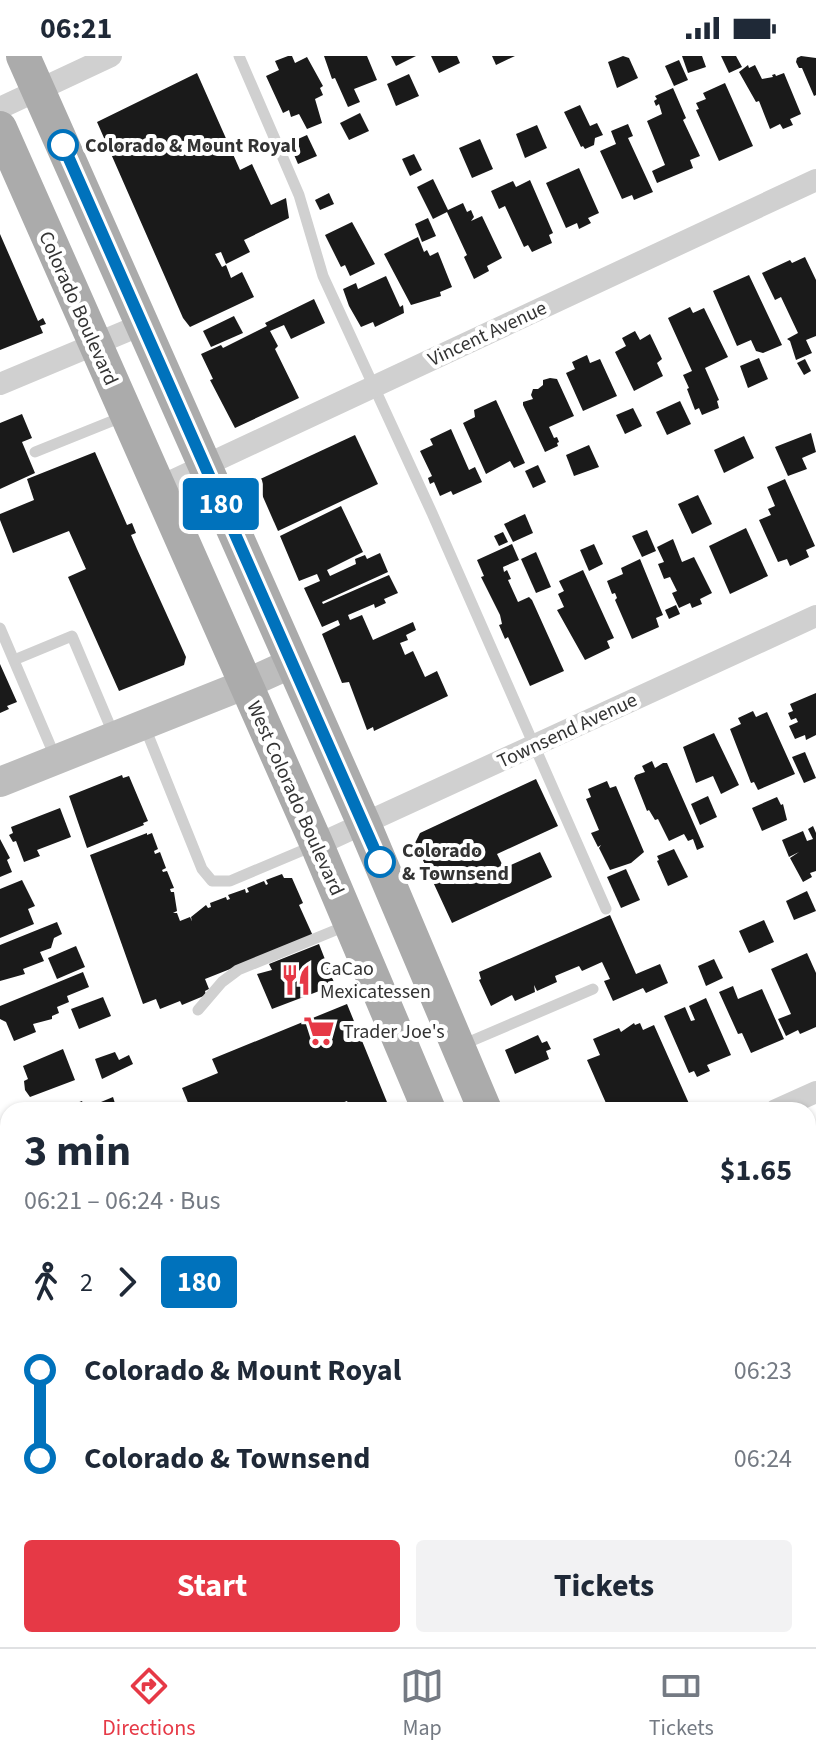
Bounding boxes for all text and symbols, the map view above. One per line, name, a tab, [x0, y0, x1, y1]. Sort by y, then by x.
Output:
text: 06:21	[40, 7, 112, 50]
marker: Colorado & Mount Royal	[48, 130, 78, 160]
place label: Colorado & Mount Royal	[85, 132, 297, 160]
street label: Colorado Boulevard	[32, 227, 125, 390]
street label: Vincent Avenue	[423, 294, 551, 374]
line badge: 180	[175, 478, 267, 530]
text: 180	[199, 484, 243, 524]
street label: Townsend Avenue	[493, 686, 642, 776]
street label: West Colorado Boulevard	[239, 697, 351, 900]
place label: Colorado & Townsend	[402, 837, 509, 888]
marker: Colorado & Townsend	[365, 847, 395, 877]
place label: CaCao Mexicatessen	[320, 955, 431, 1006]
restaurant icon: CaCao Mexicatessen	[279, 963, 313, 997]
supermarket icon: Trader Joe's	[302, 1014, 336, 1048]
place label: Trader Joe's	[343, 1018, 445, 1046]
text: 3 min	[24, 1120, 131, 1183]
text: $1.65	[720, 1149, 792, 1192]
text: 06:21 – 06:24 · Bus	[24, 1182, 220, 1219]
icon: walk	[24, 1260, 68, 1304]
icon: forward	[105, 1260, 149, 1304]
text: 180	[177, 1262, 221, 1302]
text: 2	[80, 1264, 93, 1301]
text: Colorado & Mount Royal	[84, 1349, 401, 1392]
text: 06:23	[734, 1352, 792, 1389]
text: Colorado & Townsend	[84, 1437, 371, 1480]
text: 06:24	[734, 1440, 792, 1477]
button: Start	[24, 1540, 400, 1632]
button: Tickets	[416, 1540, 792, 1632]
tab: Directions	[102, 1664, 195, 1744]
tab: Map	[400, 1664, 444, 1744]
tab: Tickets	[649, 1664, 714, 1744]

